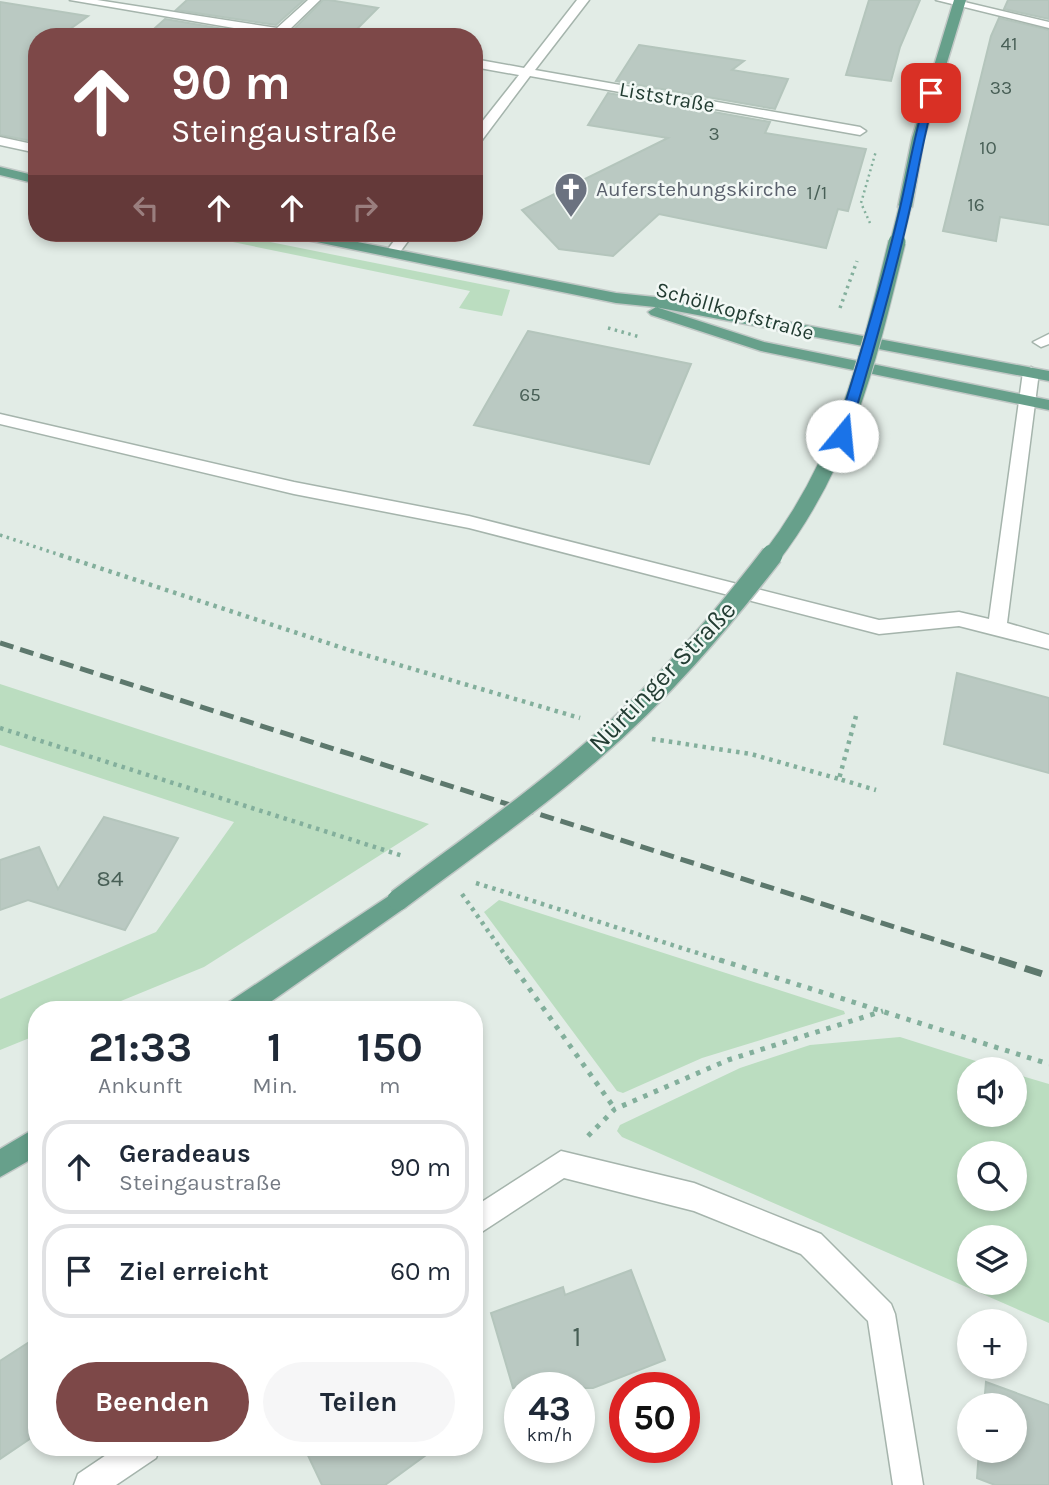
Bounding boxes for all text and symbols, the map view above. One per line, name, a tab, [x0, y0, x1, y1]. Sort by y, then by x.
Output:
house number: 41	[1001, 33, 1017, 55]
text: 90 m	[171, 54, 291, 111]
icon: ahead	[56, 56, 147, 147]
pin	[901, 63, 961, 123]
icon: arrive	[912, 74, 950, 112]
street label: Liststraße	[617, 77, 717, 117]
house number: 33	[990, 77, 1012, 99]
text: Steingaustraße	[171, 113, 397, 150]
house number: 3	[708, 123, 720, 145]
house number: 10	[979, 137, 997, 159]
church icon: Auferstehungskirche	[552, 170, 590, 219]
place label: Auferstehungskirche	[596, 177, 797, 201]
house number: 1/1	[807, 182, 827, 204]
icon: left	[127, 189, 165, 227]
icon: ahead	[200, 189, 238, 227]
icon: ahead	[273, 189, 311, 227]
icon: right	[346, 189, 384, 227]
house number: 16	[967, 194, 985, 216]
street label: Schöllkopfstraße	[653, 277, 817, 345]
house number: 65	[519, 384, 541, 406]
position arrow	[805, 399, 879, 473]
street label: Nürtinger Straße	[582, 594, 742, 758]
house number: 84	[97, 865, 124, 892]
text: 21:33	[88, 1022, 192, 1072]
text: 1	[267, 1022, 282, 1072]
text: 150	[357, 1022, 423, 1072]
map controls	[957, 1057, 1027, 1463]
button: sound	[957, 1057, 1027, 1127]
text: Ankunft	[98, 1072, 182, 1099]
text: Min.	[252, 1072, 297, 1099]
text: m	[379, 1072, 401, 1099]
text: Geradeaus	[119, 1138, 251, 1169]
button: search	[957, 1141, 1027, 1211]
icon: ahead	[60, 1148, 98, 1186]
text: 90 m	[390, 1152, 451, 1183]
text: Steingaustraße	[119, 1169, 281, 1196]
button: layers	[957, 1225, 1027, 1295]
icon: arrive	[60, 1252, 98, 1290]
text: Ziel erreicht	[119, 1256, 269, 1287]
text: 60 m	[390, 1256, 451, 1287]
button: +	[957, 1309, 1027, 1379]
house number: 1	[572, 1320, 582, 1353]
button: Beenden	[56, 1362, 249, 1442]
button: Teilen	[263, 1362, 455, 1442]
speed limit sign: 50	[609, 1372, 700, 1463]
text: 43	[528, 1388, 571, 1429]
button: −	[957, 1393, 1027, 1463]
text: km/h	[527, 1424, 572, 1446]

